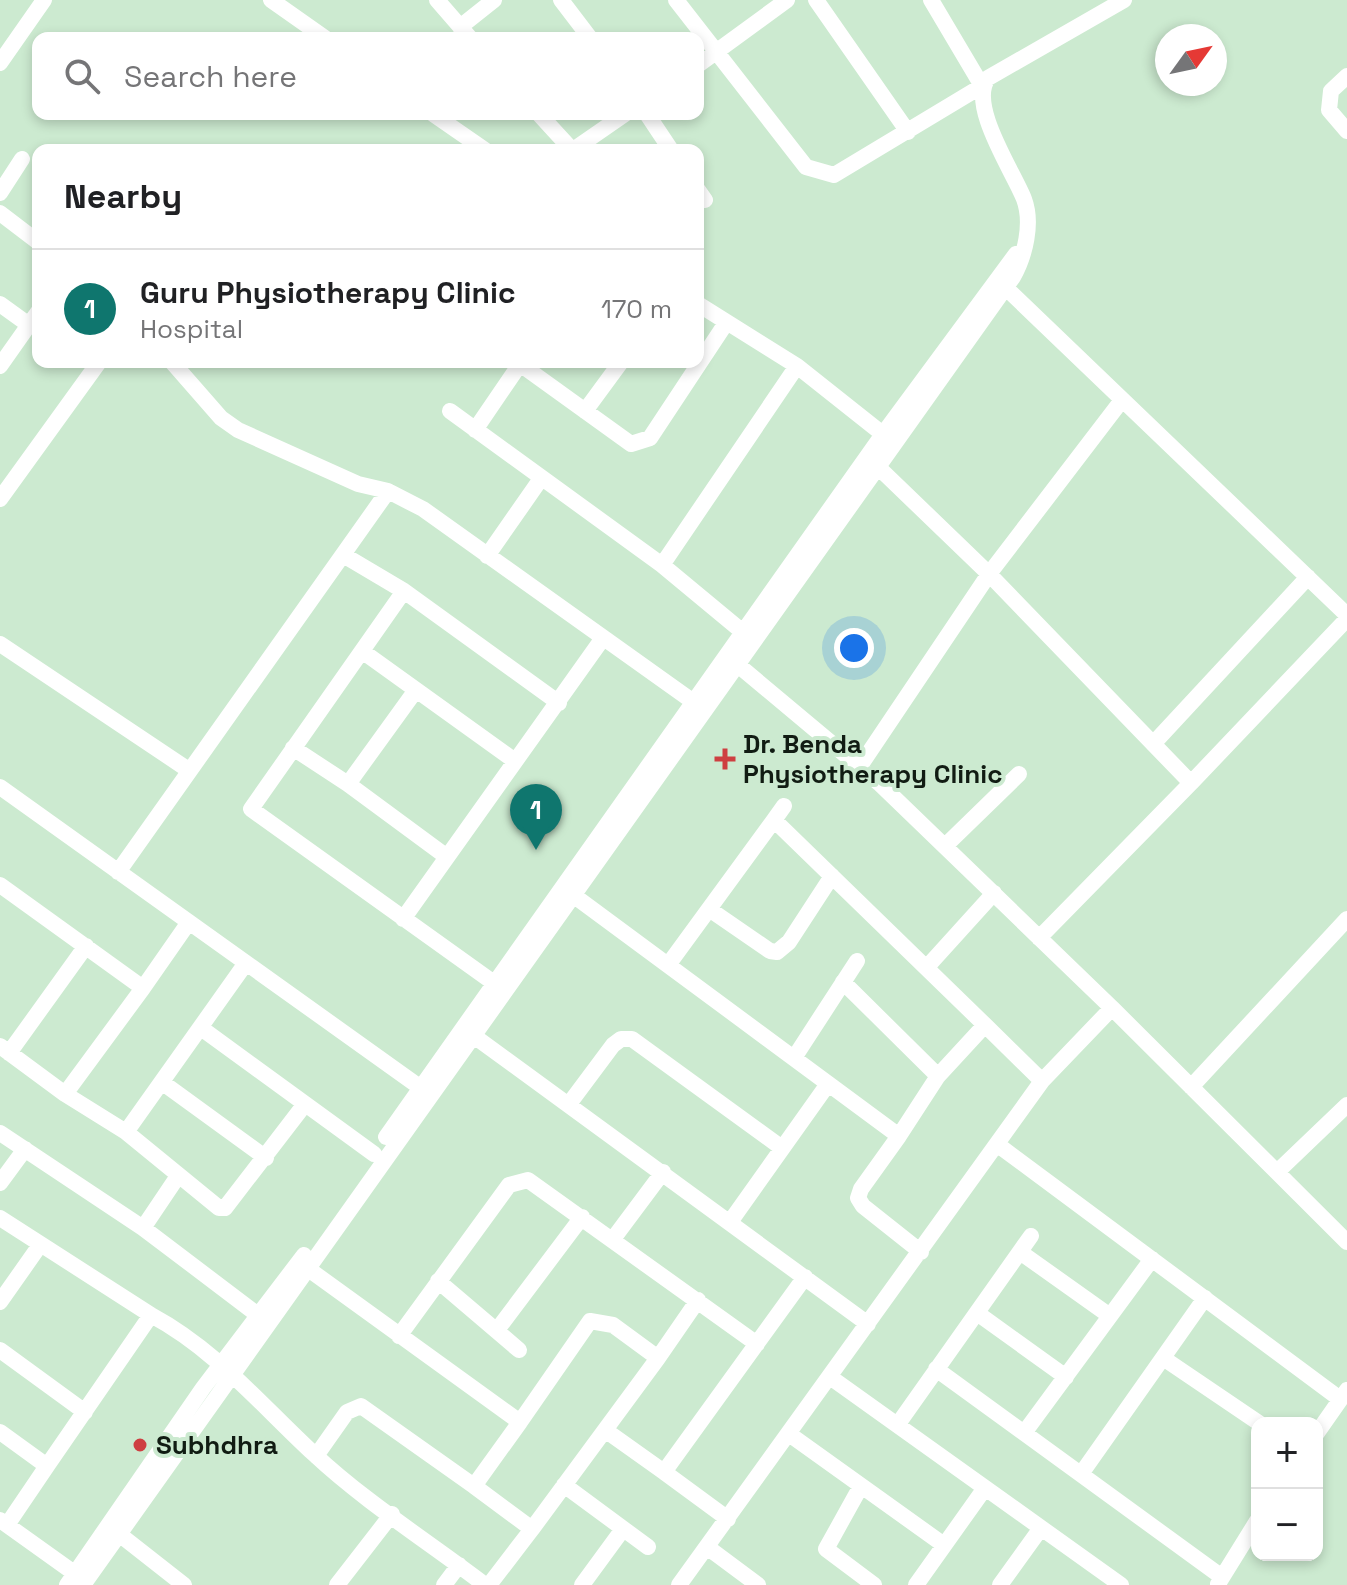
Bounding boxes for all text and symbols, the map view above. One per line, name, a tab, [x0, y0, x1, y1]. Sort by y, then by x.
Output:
north arrow	[1155, 24, 1227, 96]
search box	[32, 32, 704, 120]
icon: search	[60, 54, 104, 98]
text: Search here	[124, 57, 297, 96]
text: Nearby	[64, 175, 182, 218]
text: Guru Physiotherapy Clinic	[140, 273, 516, 312]
text: 1	[84, 292, 96, 326]
text: 170 m	[601, 292, 672, 326]
text: Hospital	[140, 312, 243, 346]
your location	[834, 628, 874, 668]
place label: Dr. Benda Physiotherapy Clinic	[743, 727, 1002, 791]
marker: Dr. Benda Physiotherapy Clinic	[714, 748, 736, 770]
pin: 1	[510, 784, 562, 850]
map controls	[1251, 1417, 1323, 1561]
button: +	[1251, 1417, 1323, 1489]
place label: Subhdhra	[156, 1428, 278, 1462]
marker: Subhdhra	[131, 1436, 149, 1454]
button: −	[1251, 1489, 1323, 1561]

